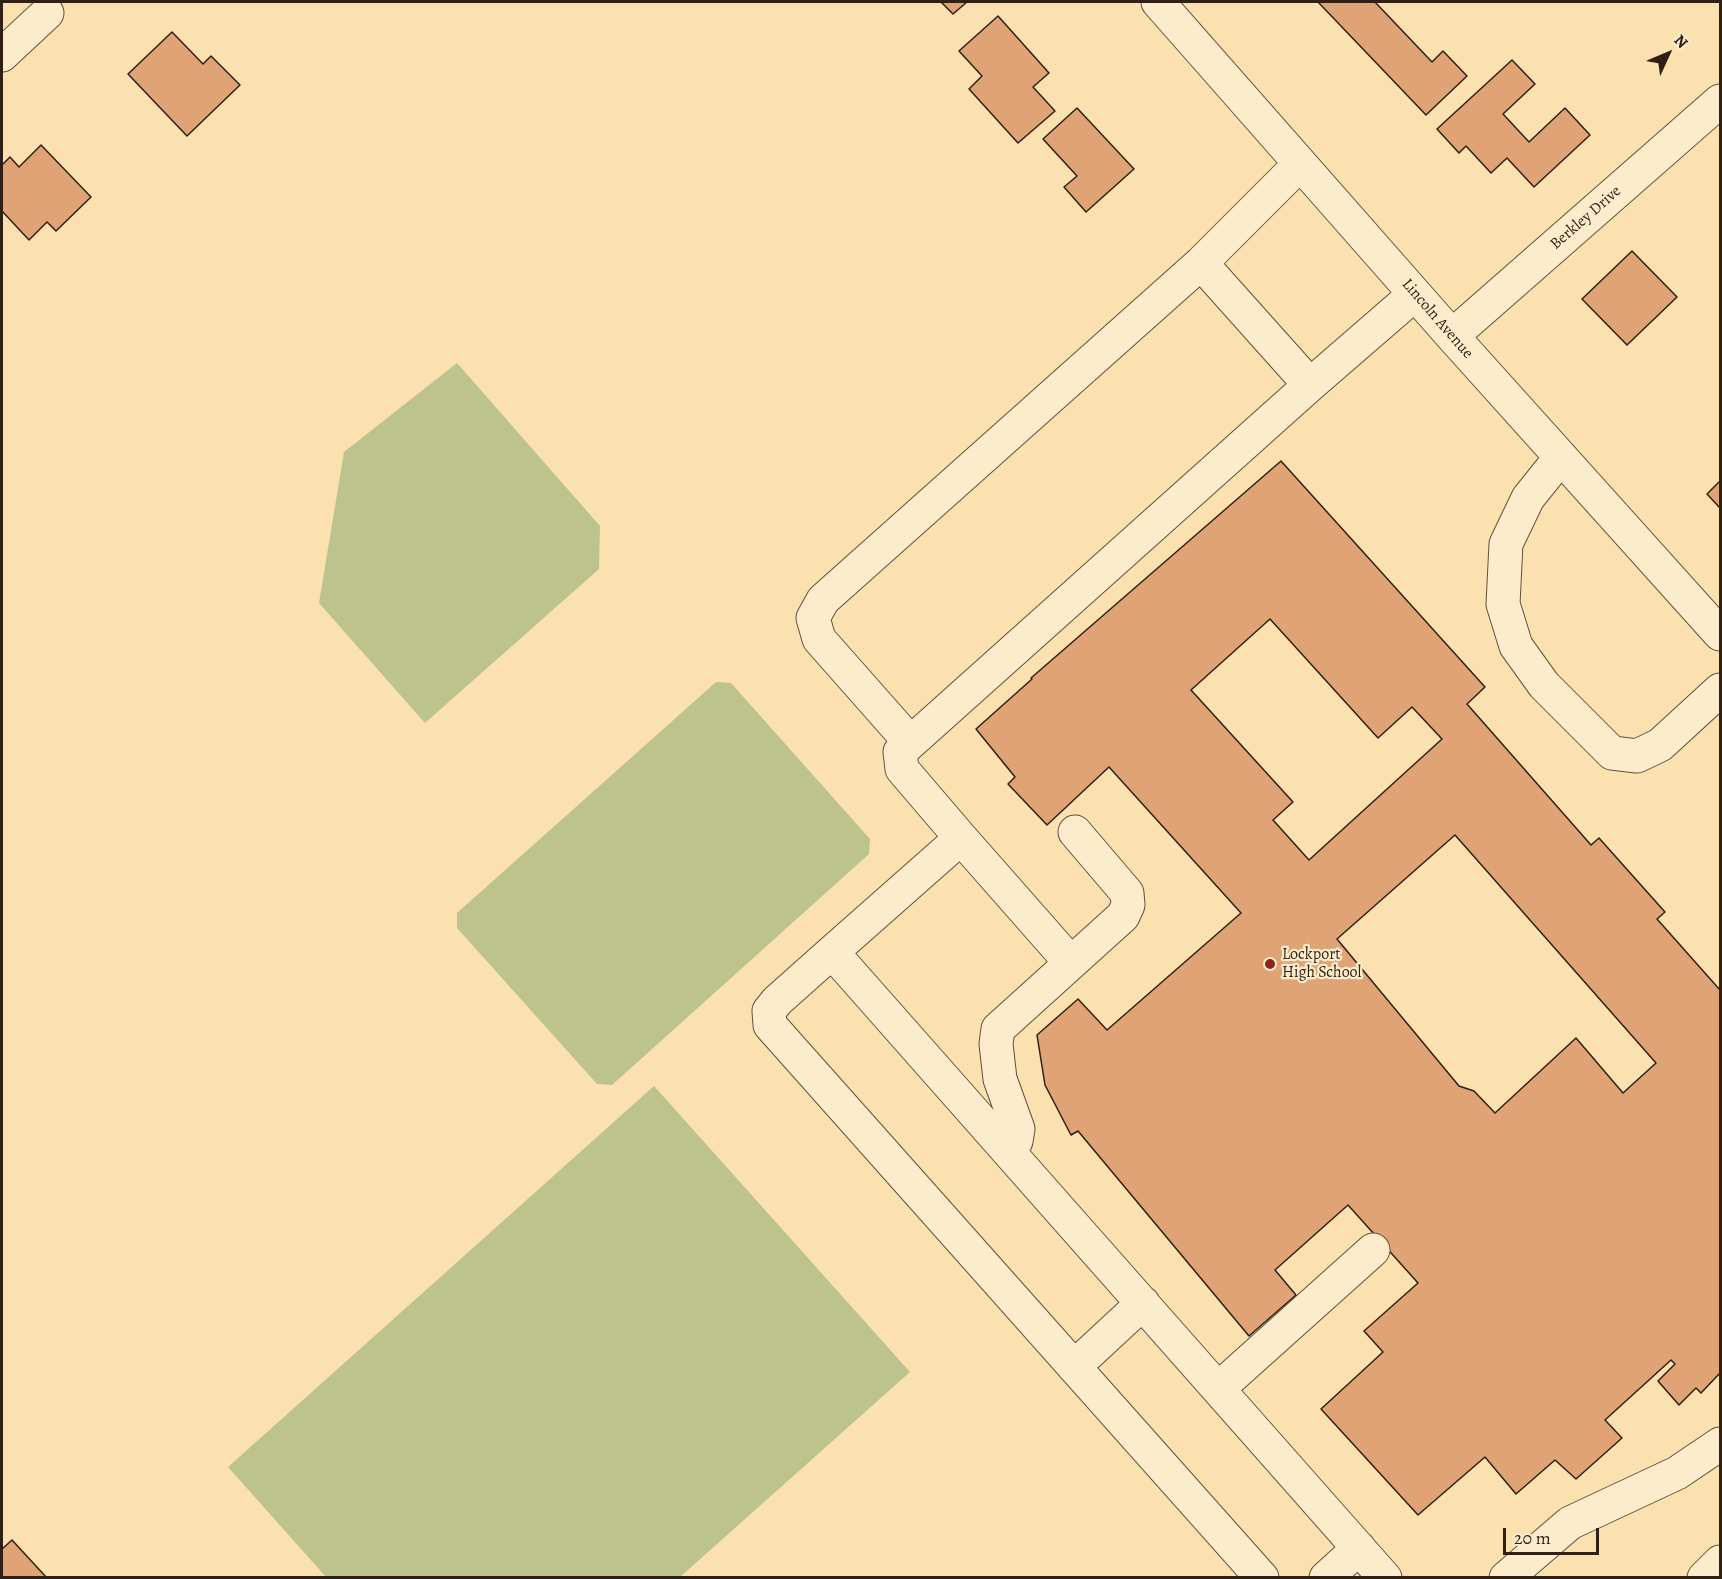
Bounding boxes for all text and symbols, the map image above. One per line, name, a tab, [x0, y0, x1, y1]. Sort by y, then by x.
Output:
north arrow	[1638, 24, 1698, 84]
text: N	[1669, 30, 1693, 53]
street label: Berkley Drive	[1547, 182, 1625, 254]
street label: Lincoln Avenue	[1397, 275, 1477, 363]
place label: Lockport High School	[1282, 945, 1361, 983]
marker: Lockport High School	[1263, 957, 1277, 971]
scale bar	[1506, 1516, 1602, 1554]
text: 20 m	[1514, 1526, 1551, 1550]

